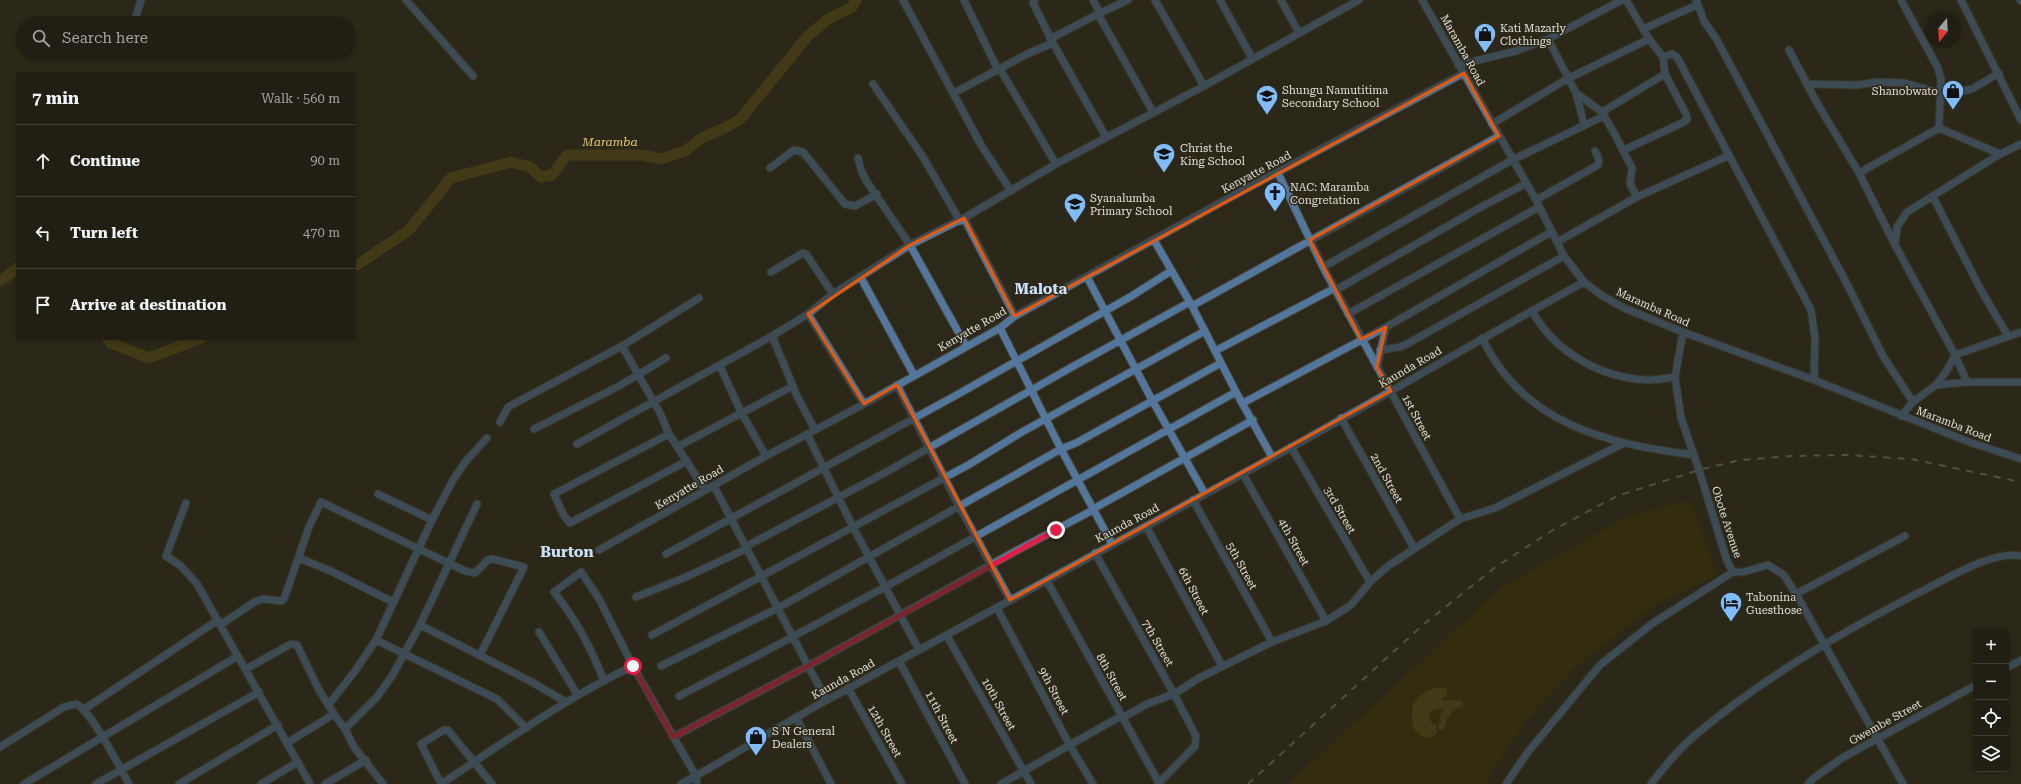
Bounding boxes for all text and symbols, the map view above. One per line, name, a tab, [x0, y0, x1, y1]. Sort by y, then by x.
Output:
street label: Maramba Road	[1438, 12, 1487, 88]
north arrow	[1925, 12, 1961, 48]
search box	[16, 16, 356, 60]
shop icon: Kati Mazarly Clothings	[1472, 21, 1498, 54]
place label: Kati Mazarly Clothings	[1500, 22, 1566, 48]
icon: search	[30, 27, 52, 49]
text: Search here	[62, 29, 148, 47]
shop icon: Shanobwato	[1940, 78, 1966, 111]
school or university icon: Shungu Namutitima Secondary School	[1254, 83, 1280, 116]
place label: Shungu Namutitima Secondary School	[1282, 84, 1388, 110]
place label: Shanobwato	[1872, 85, 1938, 98]
text: 7 min	[32, 88, 79, 108]
text: Walk · 560 m	[261, 91, 340, 106]
water label: Maramba	[581, 135, 638, 149]
school or university icon: Christ the King School	[1151, 141, 1177, 174]
place label: Christ the King School	[1180, 142, 1245, 168]
street label: Kenyatte Road	[1219, 149, 1293, 196]
icon: ahead	[32, 150, 54, 172]
text: Continue	[70, 152, 140, 170]
text: 90 m	[310, 153, 340, 168]
church icon: NAC: Maramba Congretation	[1262, 180, 1288, 213]
place label: NAC: Maramba Congretation	[1290, 181, 1369, 207]
school or university icon: Syanalumba Primary School	[1062, 191, 1088, 224]
place label: Syanalumba Primary School	[1090, 192, 1173, 218]
icon: left	[32, 222, 54, 244]
text: Turn left	[70, 224, 138, 242]
text: 470 m	[303, 225, 340, 240]
district label: Malota	[1015, 280, 1068, 298]
street label: Maramba Road	[1614, 285, 1692, 330]
icon: arrive	[32, 294, 54, 316]
text: Arrive at destination	[70, 296, 226, 314]
street label: Kenyatte Road	[936, 305, 1009, 354]
street label: Kaunda Road	[1376, 344, 1444, 391]
street label: 1st Street	[1399, 392, 1434, 442]
street label: Maramba Road	[1914, 404, 1993, 445]
street label: 2nd Street	[1368, 451, 1405, 505]
street label: Kenyatte Road	[653, 463, 726, 512]
street label: 3rd Street	[1321, 485, 1358, 536]
street label: Obote Avenue	[1709, 485, 1744, 560]
street label: Kaunda Road	[1093, 501, 1161, 546]
street label: 4th Street	[1275, 516, 1312, 568]
route end	[1047, 521, 1065, 539]
street label: 5th Street	[1223, 540, 1260, 592]
district label: Burton	[540, 543, 594, 561]
street label: 6th Street	[1176, 565, 1211, 617]
hotel icon: Tabonina Guesthose	[1718, 590, 1744, 623]
place label: Tabonina Guesthose	[1746, 591, 1802, 617]
street label: 7th Street	[1139, 618, 1176, 669]
map controls	[1973, 628, 2009, 772]
button: +	[1973, 628, 2009, 664]
street label: 8th Street	[1093, 651, 1130, 703]
route start	[624, 657, 642, 675]
street label: Kaunda Road	[809, 657, 877, 702]
button: −	[1973, 664, 2009, 700]
street label: 9th Street	[1036, 665, 1071, 717]
street label: 10th Street	[979, 676, 1018, 733]
street label: 11th Street	[922, 689, 961, 746]
street label: Gwembe Street	[1847, 697, 1924, 748]
button: locate	[1973, 700, 2009, 736]
street label: 12th Street	[865, 703, 904, 760]
shop icon: S N General Dealers	[743, 724, 769, 757]
place label: S N General Dealers	[772, 725, 836, 751]
button: layers	[1973, 736, 2009, 772]

